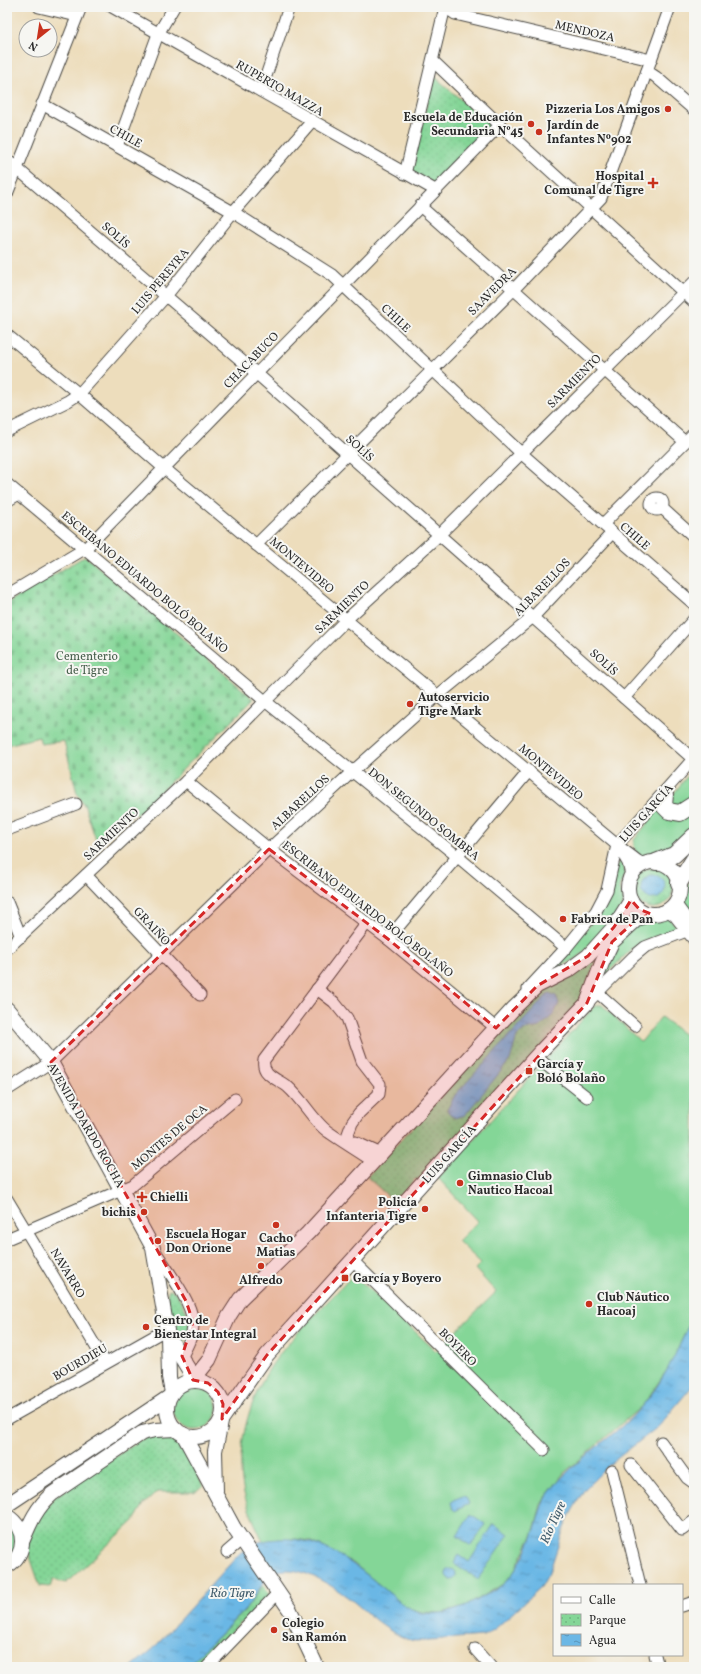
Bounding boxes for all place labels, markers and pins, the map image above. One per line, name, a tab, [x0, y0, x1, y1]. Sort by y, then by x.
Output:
place label: Pizzeria Los Amigos	[545, 102, 660, 118]
marker: Pizzeria Los Amigos	[663, 104, 673, 114]
place label: Escuela de Educación Secundaria N°45	[403, 110, 523, 140]
place label: Jardín de Infantes Nº902	[546, 118, 631, 148]
marker: Escuela de Educación Secundaria N°45	[526, 119, 536, 129]
marker: Jardín de Infantes Nº902	[534, 127, 544, 137]
place label: Hospital Comunal de Tigre	[544, 169, 644, 199]
marker: Hospital Comunal de Tigre	[647, 177, 659, 189]
place label: Autoservicio Tigre Mark	[418, 690, 490, 720]
marker: Autoservicio Tigre Mark	[405, 699, 415, 709]
place label: Fabrica de Pan	[571, 912, 653, 928]
marker: Fabrica de Pan	[558, 914, 568, 924]
place label: García y Boló Bolaño	[537, 1057, 605, 1087]
marker: García y Boló Bolaño	[524, 1066, 534, 1076]
place label: Gimnasio Club Nautico Hacoal	[468, 1169, 553, 1199]
marker: Gimnasio Club Nautico Hacoal	[455, 1178, 465, 1188]
place label: Chielli	[150, 1190, 188, 1206]
marker: Chielli	[137, 1192, 147, 1202]
place label: Policía Infanteria Tigre	[326, 1195, 417, 1225]
marker: Policía Infanteria Tigre	[420, 1204, 430, 1214]
place label: bichis	[102, 1205, 136, 1221]
marker: bichis	[139, 1207, 149, 1217]
marker: Cacho Matias	[271, 1220, 281, 1230]
place label: Escuela Hogar Don Orione	[166, 1227, 246, 1257]
place label: Cacho Matias	[257, 1231, 296, 1261]
marker: Escuela Hogar Don Orione	[153, 1236, 163, 1246]
marker: Alfredo	[256, 1261, 266, 1271]
place label: García y Boyero	[353, 1271, 441, 1287]
place label: Alfredo	[239, 1273, 283, 1289]
marker: García y Boyero	[340, 1273, 350, 1283]
place label: Club Náutico Hacoaj	[597, 1290, 669, 1320]
marker: Club Náutico Hacoaj	[584, 1299, 594, 1309]
place label: Centro de Bienestar Integral	[154, 1313, 257, 1343]
marker: Centro de Bienestar Integral	[141, 1322, 151, 1332]
place label: Colegio San Ramón	[282, 1616, 347, 1646]
marker: Colegio San Ramón	[269, 1625, 279, 1635]

